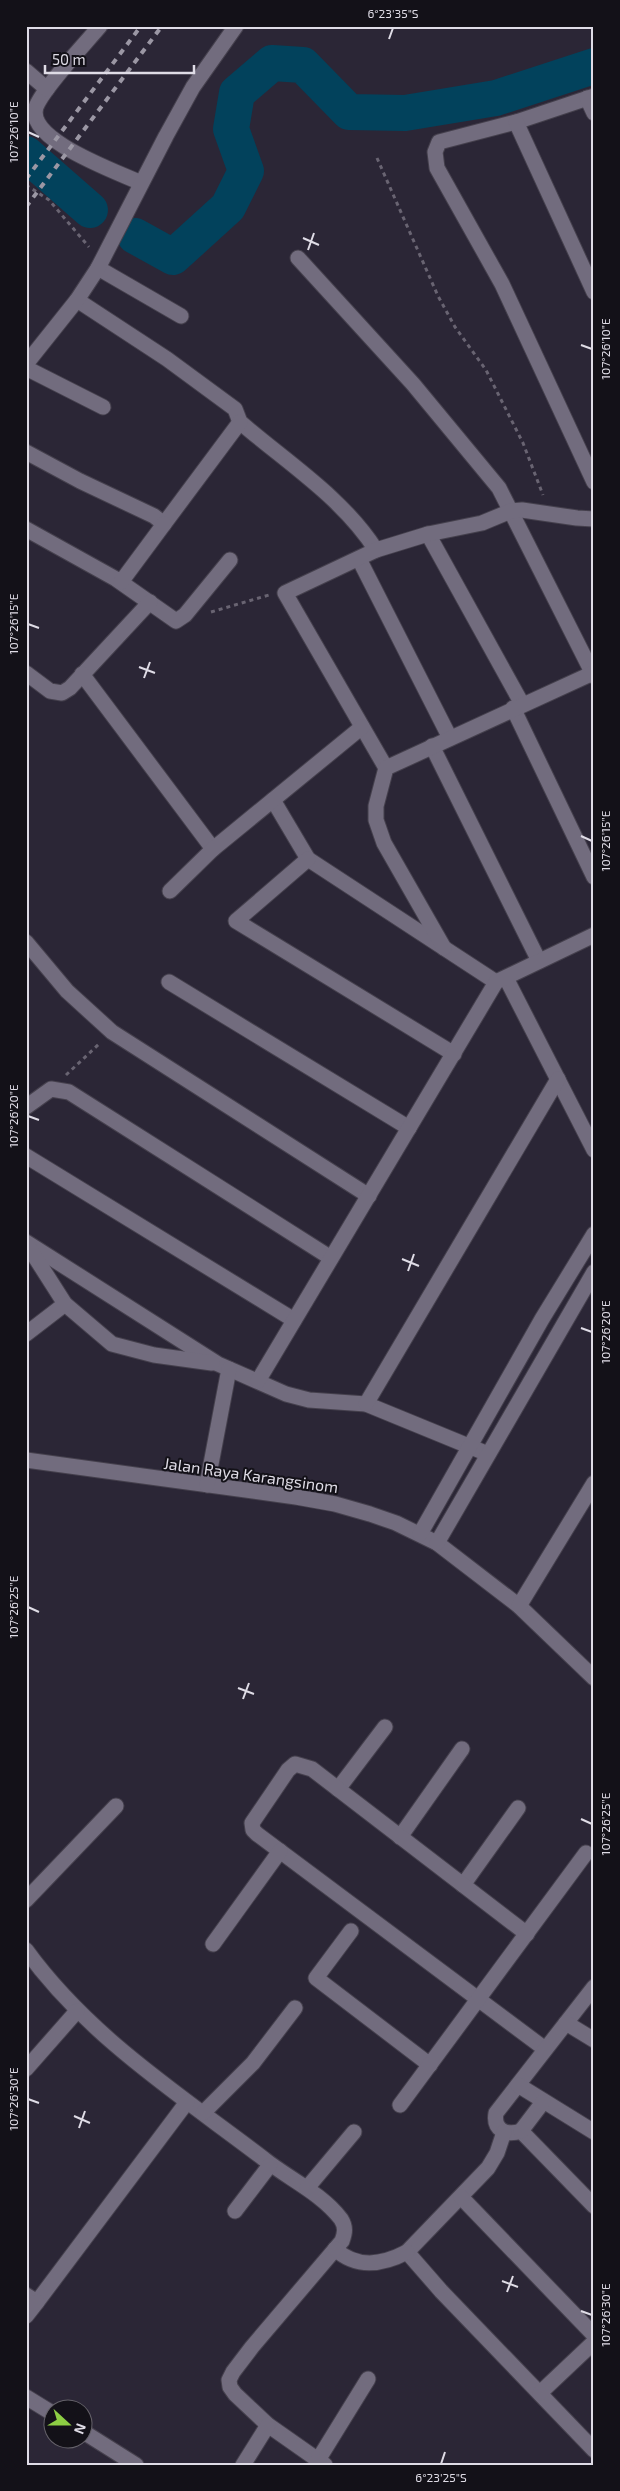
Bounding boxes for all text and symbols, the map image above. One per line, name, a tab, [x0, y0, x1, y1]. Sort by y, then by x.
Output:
text: 6°23'35"S	[367, 6, 419, 20]
scale bar	[45, 42, 194, 74]
text: 50 m	[52, 50, 86, 68]
text: 107°26'10"E	[6, 101, 20, 163]
text: 107°26'10"E	[598, 318, 612, 380]
text: 107°26'15"E	[6, 593, 20, 654]
text: 107°26'15"E	[598, 810, 612, 871]
text: 107°26'20"E	[6, 1084, 20, 1148]
text: 107°26'20"E	[598, 1300, 612, 1364]
street label: Jalan Raya Karangsinom	[163, 1453, 340, 1496]
text: 107°26'25"E	[6, 1575, 20, 1638]
text: 107°26'25"E	[598, 1792, 612, 1855]
text: 107°26'30"E	[6, 2067, 20, 2131]
text: 107°26'30"E	[598, 2283, 612, 2347]
north arrow	[42, 2398, 92, 2448]
text: N	[71, 2421, 90, 2437]
text: 6°23'25"S	[415, 2470, 467, 2484]

